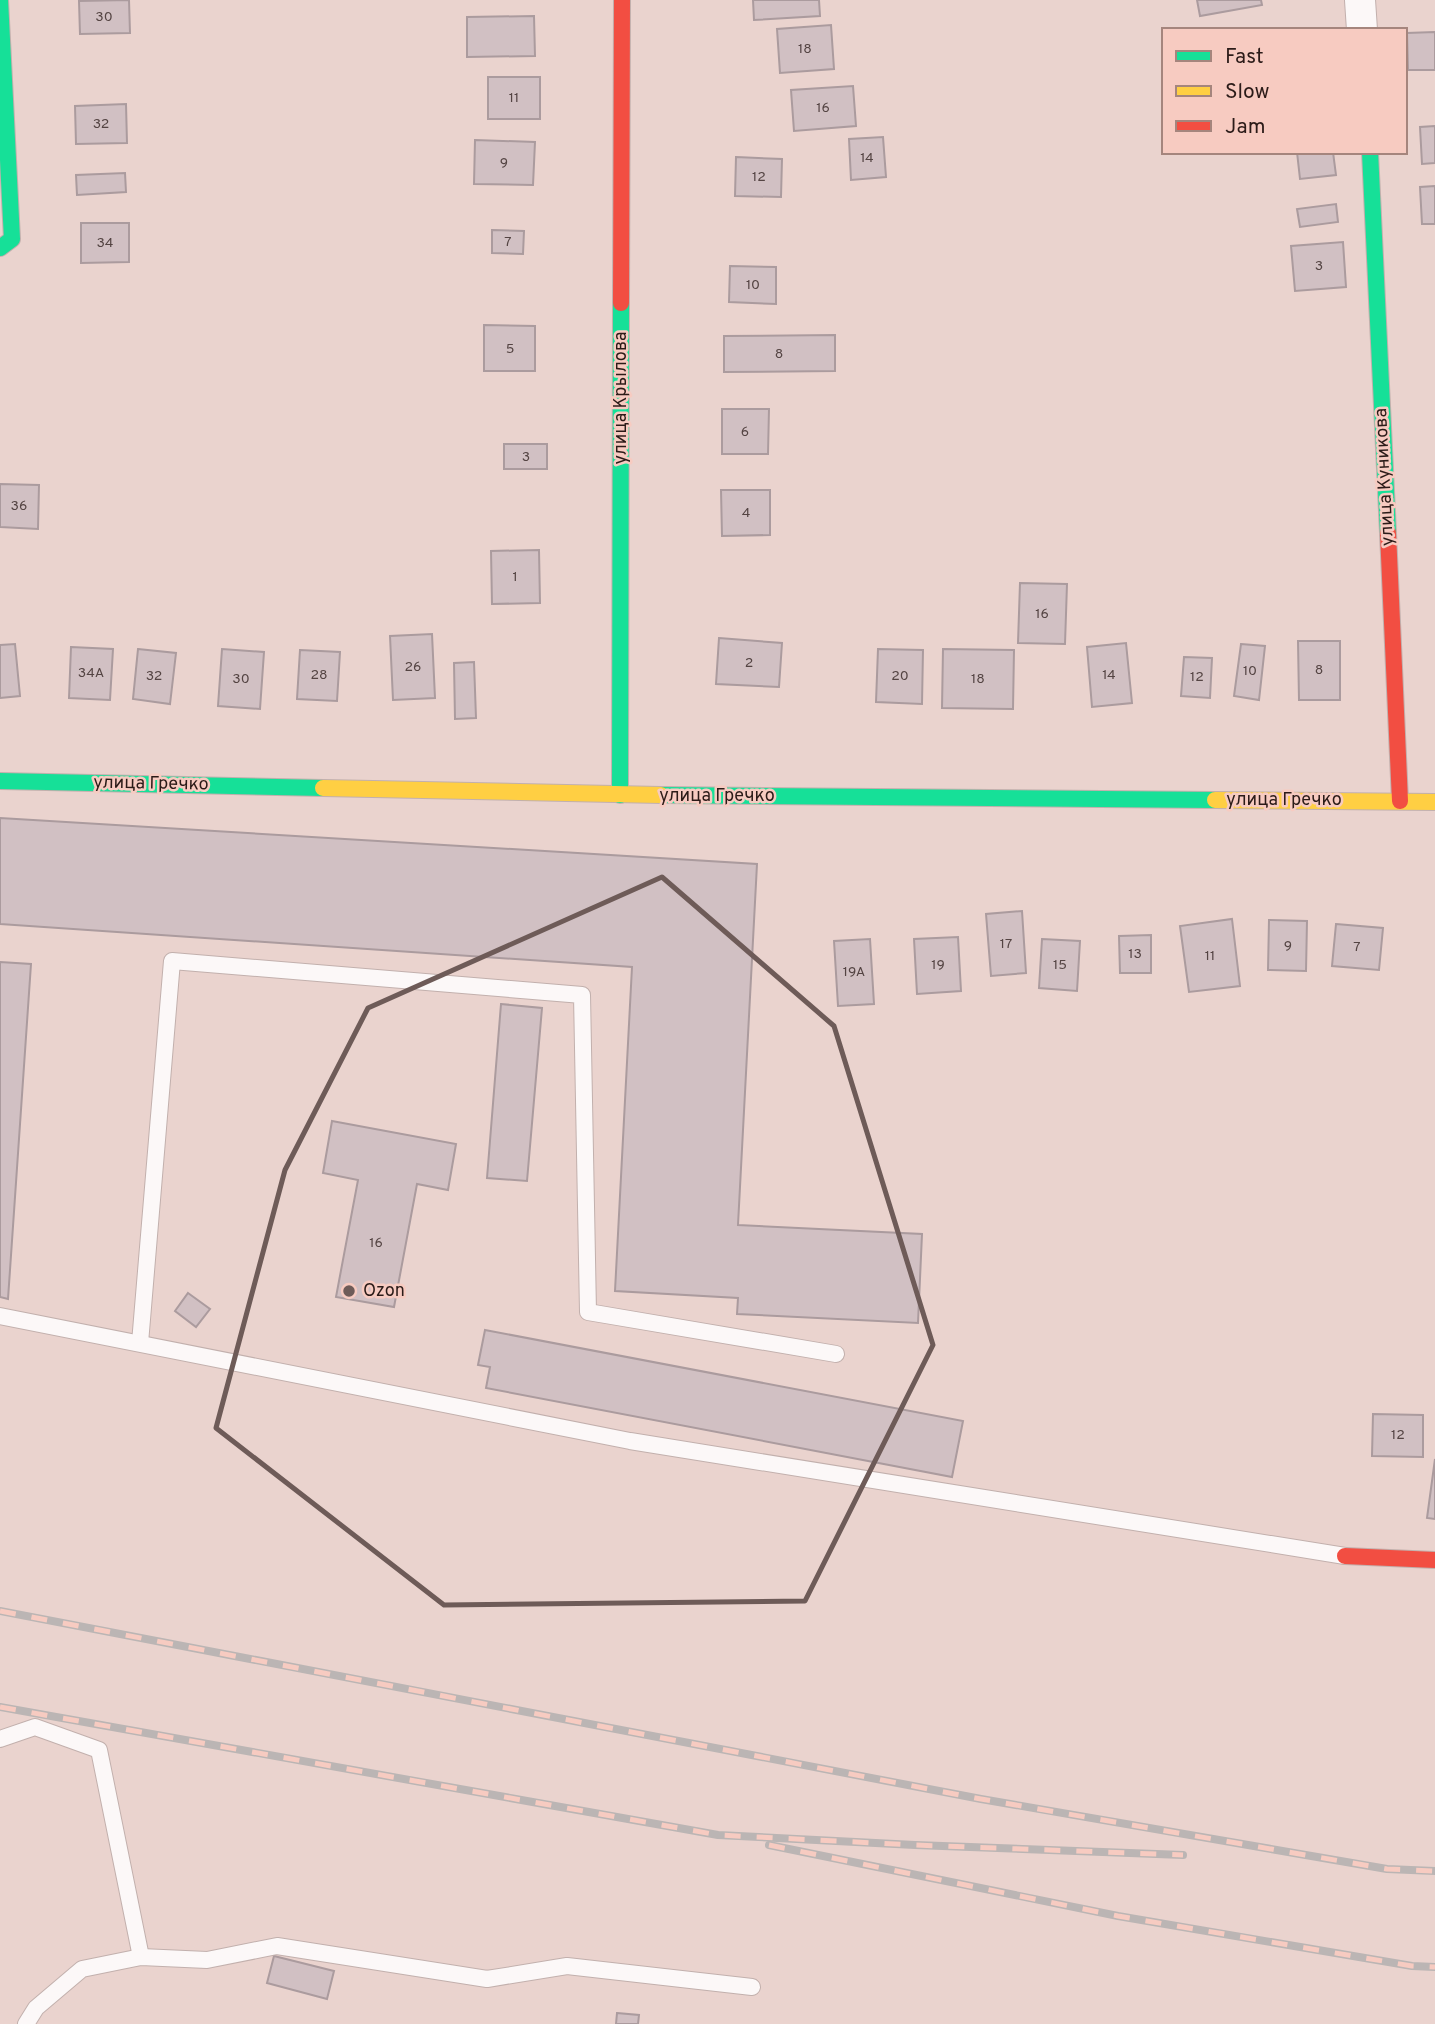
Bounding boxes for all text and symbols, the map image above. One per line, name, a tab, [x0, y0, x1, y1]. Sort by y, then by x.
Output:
house number: 30	[95, 9, 113, 26]
legend	[1162, 28, 1407, 154]
house number: 18	[798, 41, 812, 58]
text: Fast	[1225, 44, 1264, 71]
text: Slow	[1225, 79, 1270, 106]
house number: 11	[509, 90, 519, 107]
house number: 16	[816, 100, 830, 117]
text: Jam	[1225, 114, 1266, 141]
house number: 32	[93, 116, 109, 133]
house number: 14	[860, 150, 874, 167]
house number: 9	[500, 155, 508, 172]
house number: 12	[752, 169, 766, 186]
house number: 7	[504, 234, 512, 251]
house number: 34	[96, 235, 114, 252]
house number: 3	[1315, 258, 1323, 275]
house number: 10	[746, 277, 760, 294]
street label: улица Крылова	[610, 331, 633, 465]
house number: 5	[506, 341, 514, 358]
house number: 8	[775, 346, 783, 363]
street label: улица Куникова	[1370, 407, 1400, 547]
house number: 6	[741, 424, 749, 441]
house number: 3	[522, 449, 530, 466]
house number: 36	[11, 498, 27, 515]
house number: 4	[742, 505, 750, 522]
house number: 1	[512, 569, 518, 586]
house number: 16	[1035, 606, 1049, 623]
house number: 2	[745, 655, 753, 672]
house number: 26	[405, 659, 421, 676]
house number: 8	[1315, 662, 1323, 679]
house number: 10	[1243, 663, 1257, 680]
house number: 34А	[78, 665, 104, 682]
house number: 28	[310, 667, 328, 684]
house number: 14	[1102, 667, 1116, 684]
house number: 32	[146, 668, 162, 685]
house number: 20	[891, 668, 909, 685]
house number: 12	[1190, 669, 1204, 686]
house number: 30	[232, 671, 250, 688]
house number: 18	[971, 671, 985, 688]
street label: улица Гречко	[93, 771, 209, 797]
street label: улица Гречко	[659, 785, 775, 808]
street label: улица Гречко	[1226, 789, 1342, 812]
house number: 17	[1000, 936, 1012, 953]
house number: 9	[1284, 938, 1292, 955]
house number: 7	[1353, 939, 1361, 956]
house number: 13	[1128, 946, 1142, 963]
house number: 11	[1205, 948, 1215, 965]
house number: 19	[931, 957, 945, 974]
house number: 15	[1053, 957, 1067, 974]
house number: 19А	[843, 964, 865, 981]
house number: 16	[369, 1235, 383, 1252]
place label: Ozon	[363, 1280, 405, 1303]
marker: Ozon	[341, 1283, 357, 1299]
house number: 12	[1391, 1427, 1405, 1444]

